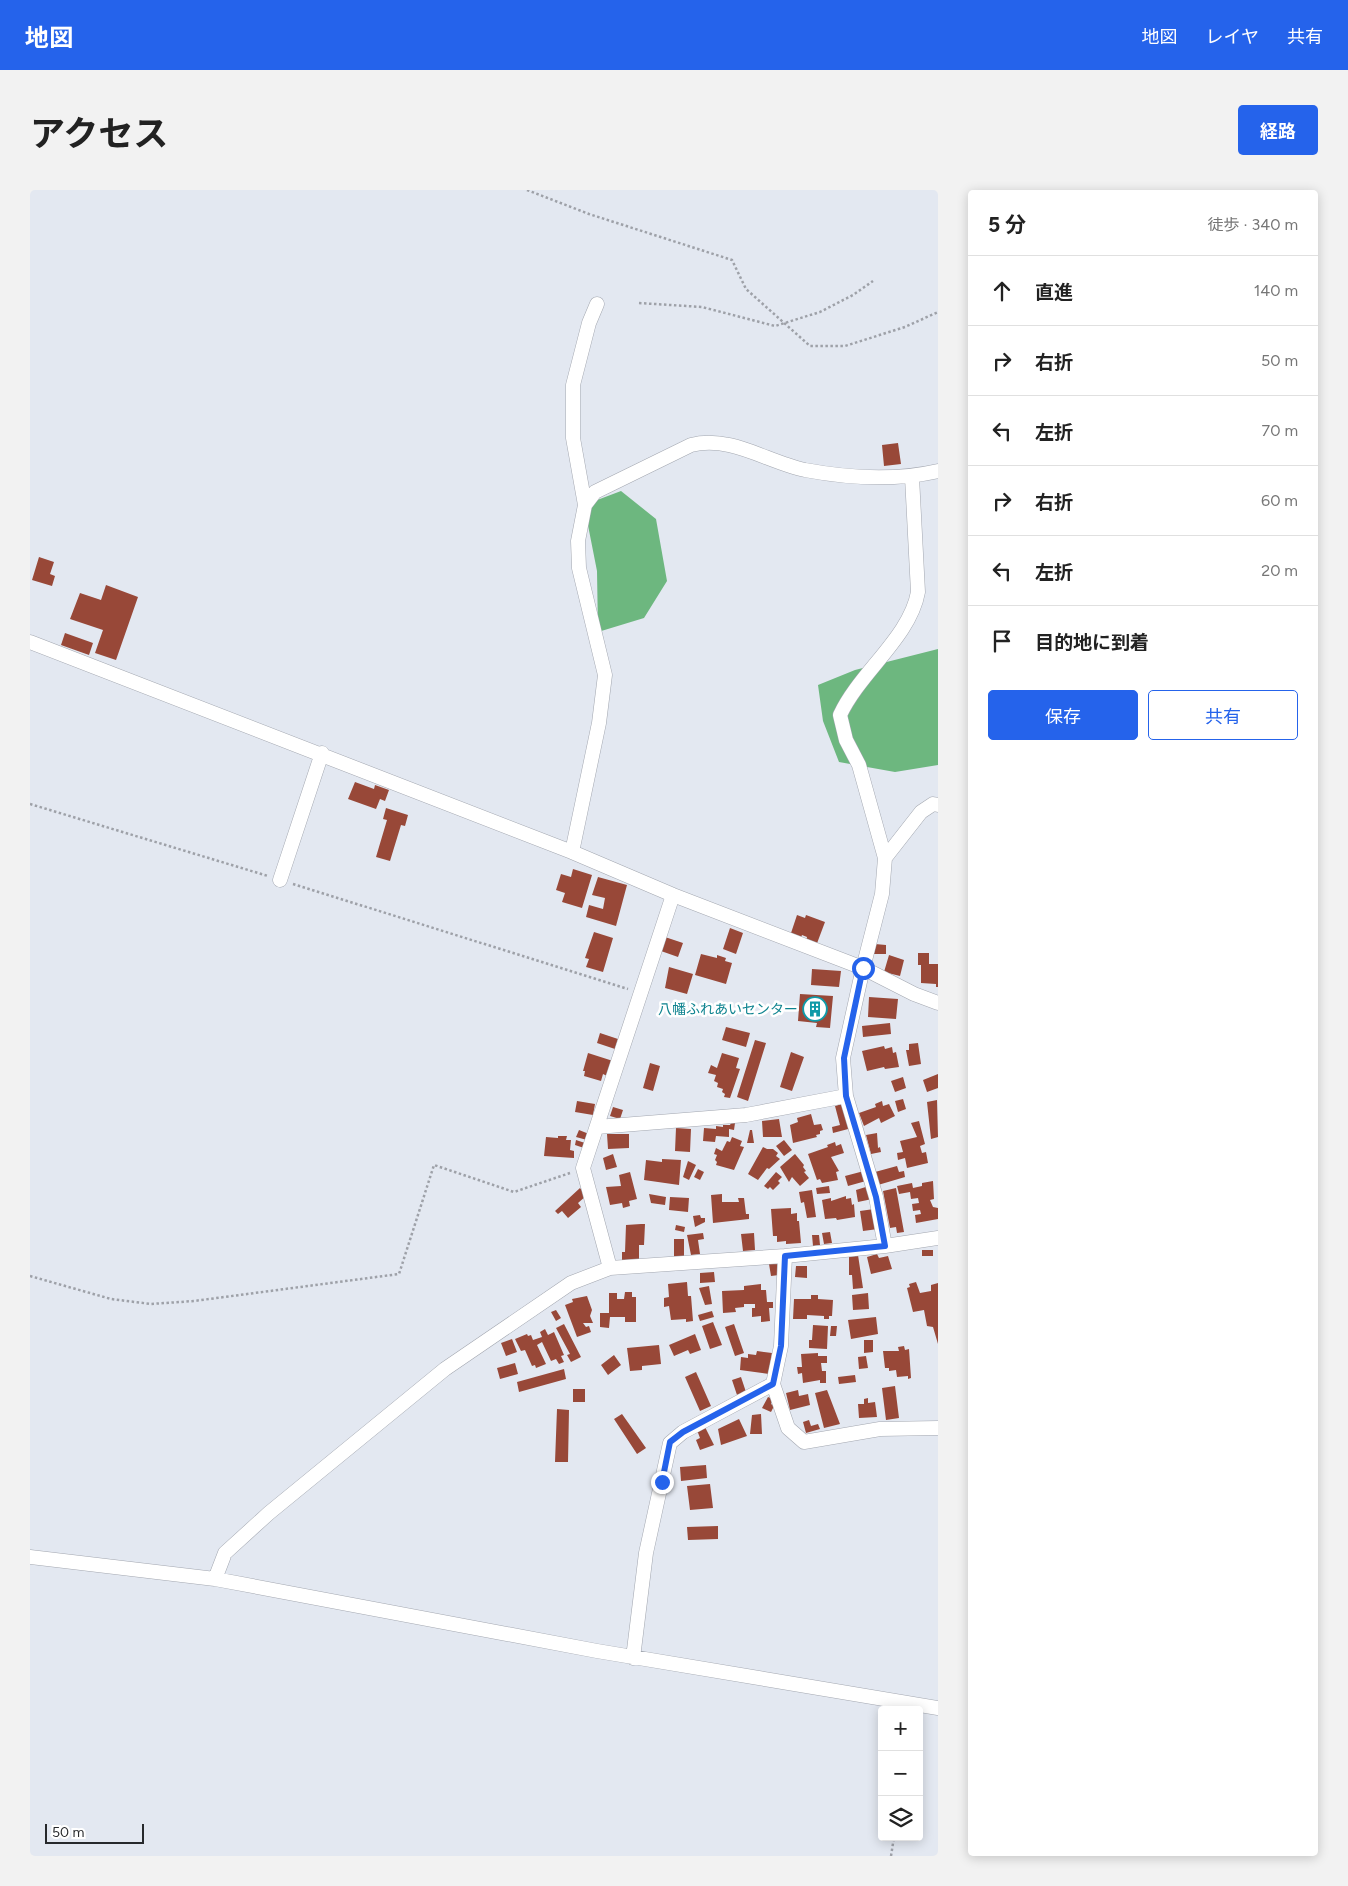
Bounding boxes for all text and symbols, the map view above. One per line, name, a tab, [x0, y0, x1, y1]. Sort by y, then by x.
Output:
text: 地図	[25, 23, 73, 52]
text: 地図	[1142, 26, 1178, 48]
text: レイヤ	[1206, 26, 1259, 48]
text: 共有	[1287, 26, 1323, 48]
button: 経路	[1238, 105, 1318, 155]
text: アクセス	[30, 113, 168, 155]
text: 5 分	[988, 212, 1026, 237]
text: 徒歩 · 340 m	[1208, 215, 1298, 234]
icon: ahead	[988, 277, 1016, 305]
text: 直進	[1035, 281, 1073, 304]
text: 140 m	[1254, 281, 1298, 300]
icon: right	[988, 347, 1016, 375]
text: 右折	[1035, 351, 1073, 374]
text: 50 m	[1261, 351, 1298, 370]
icon: left	[988, 417, 1016, 445]
text: 左折	[1035, 421, 1073, 444]
text: 70 m	[1262, 421, 1298, 440]
icon: right	[988, 487, 1016, 515]
text: 右折	[1035, 491, 1073, 514]
text: 60 m	[1261, 491, 1298, 510]
icon: left	[988, 557, 1016, 585]
text: 左折	[1035, 561, 1073, 584]
text: 20 m	[1261, 561, 1298, 580]
icon: arrive	[988, 627, 1016, 655]
text: 目的地に到着	[1035, 631, 1149, 654]
button: 保存	[988, 690, 1138, 740]
button: 共有	[1148, 690, 1298, 740]
route start	[852, 957, 875, 980]
building icon: 八幡ふれあいセンター	[802, 996, 828, 1022]
place label: 八幡ふれあいセンター	[658, 1001, 798, 1018]
route end	[651, 1471, 674, 1494]
map controls	[878, 1706, 923, 1841]
button: +	[878, 1706, 923, 1751]
button: −	[878, 1751, 923, 1796]
button: layers	[878, 1796, 923, 1841]
scale bar	[45, 1821, 144, 1844]
text: 50 m	[52, 1824, 84, 1841]

